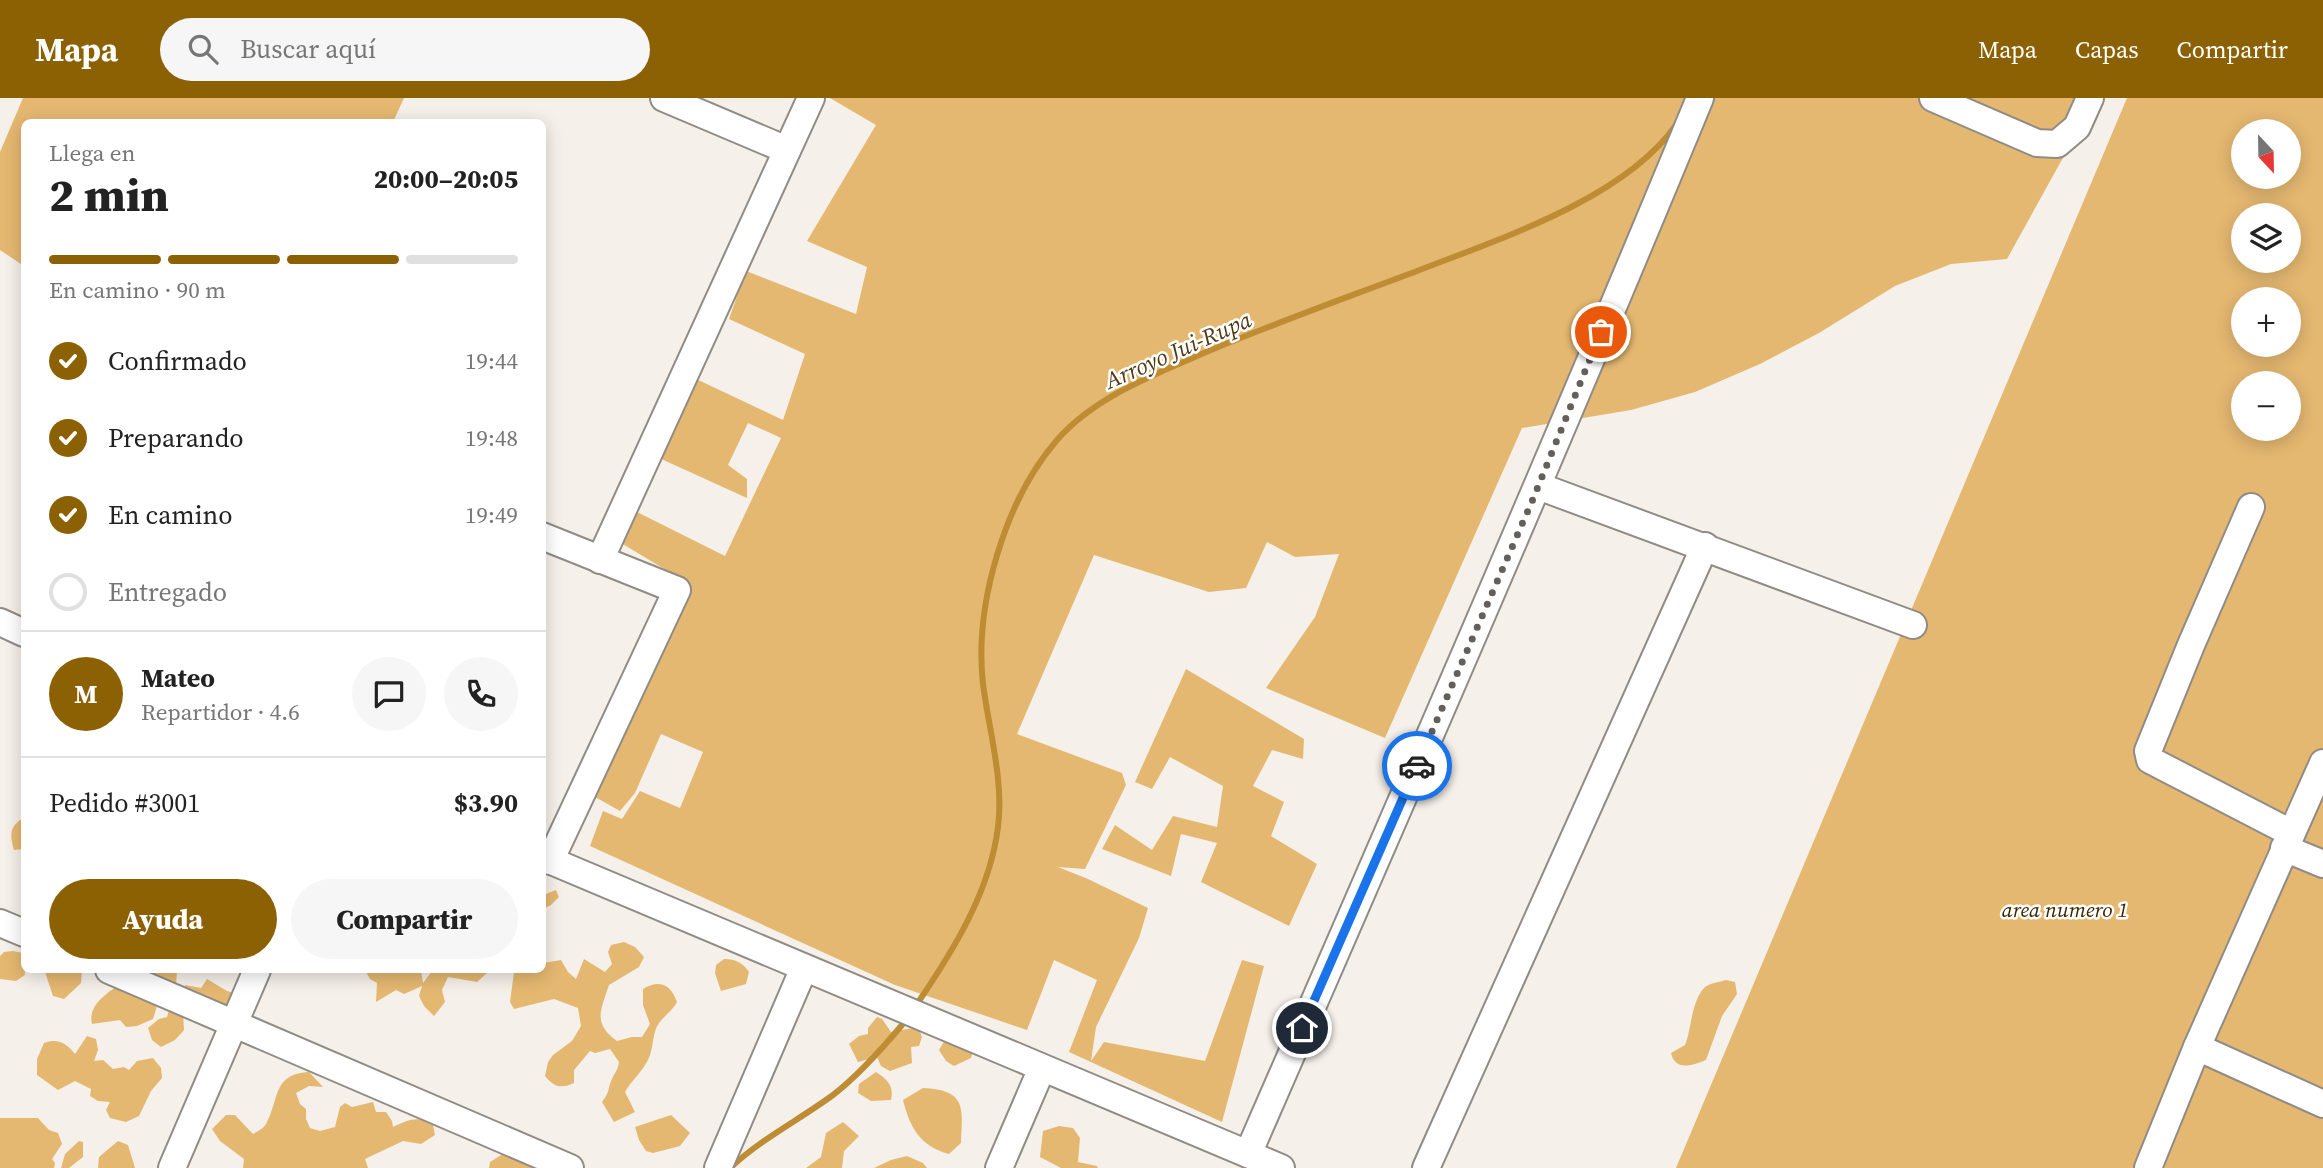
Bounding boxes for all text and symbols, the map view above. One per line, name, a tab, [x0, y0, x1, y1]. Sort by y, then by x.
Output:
search box	[160, 18, 650, 81]
text: Mapa	[35, 27, 118, 72]
icon: search	[184, 30, 222, 68]
text: Buscar aquí	[240, 31, 376, 67]
text: Mapa	[1978, 33, 2037, 66]
text: Capas	[2075, 33, 2139, 66]
text: Compartir	[2177, 33, 2288, 66]
north arrow	[2231, 119, 2301, 189]
map controls	[2231, 119, 2301, 441]
text: Llega en	[49, 137, 135, 169]
text: 20:00–20:05	[374, 161, 518, 197]
text: 2 min	[49, 163, 169, 226]
button: layers	[2231, 203, 2301, 273]
text: En camino · 90 m	[49, 274, 226, 306]
button: +	[2231, 287, 2301, 357]
pin	[1571, 302, 1631, 362]
water label: Arroyo Jui-Rupa	[1098, 303, 1256, 397]
icon: bag	[1582, 313, 1620, 351]
icon: check	[49, 342, 87, 380]
text: Confirmado	[108, 343, 247, 379]
text: 19:44	[465, 345, 518, 377]
button: −	[2231, 371, 2301, 441]
icon: check	[49, 419, 87, 457]
text: Preparando	[108, 420, 244, 456]
text: 19:48	[465, 422, 518, 454]
icon: check	[49, 496, 87, 534]
text: En camino	[108, 497, 233, 533]
text: 19:49	[465, 499, 518, 531]
text: Entregado	[108, 574, 227, 610]
button: chat	[352, 657, 426, 731]
button: phone	[444, 657, 518, 731]
text: Mateo	[141, 660, 215, 696]
text: M	[74, 676, 98, 712]
text: Repartidor · 4.6	[141, 696, 300, 728]
courier	[1382, 731, 1452, 801]
icon: car	[1398, 747, 1436, 785]
text: Pedido #3001	[49, 785, 200, 821]
text: $3.90	[454, 785, 518, 821]
button: Ayuda	[49, 879, 277, 959]
button: Compartir	[291, 879, 518, 959]
park label: area numero 1	[2002, 895, 2128, 924]
pin	[1272, 998, 1332, 1058]
icon: home	[1283, 1009, 1321, 1047]

